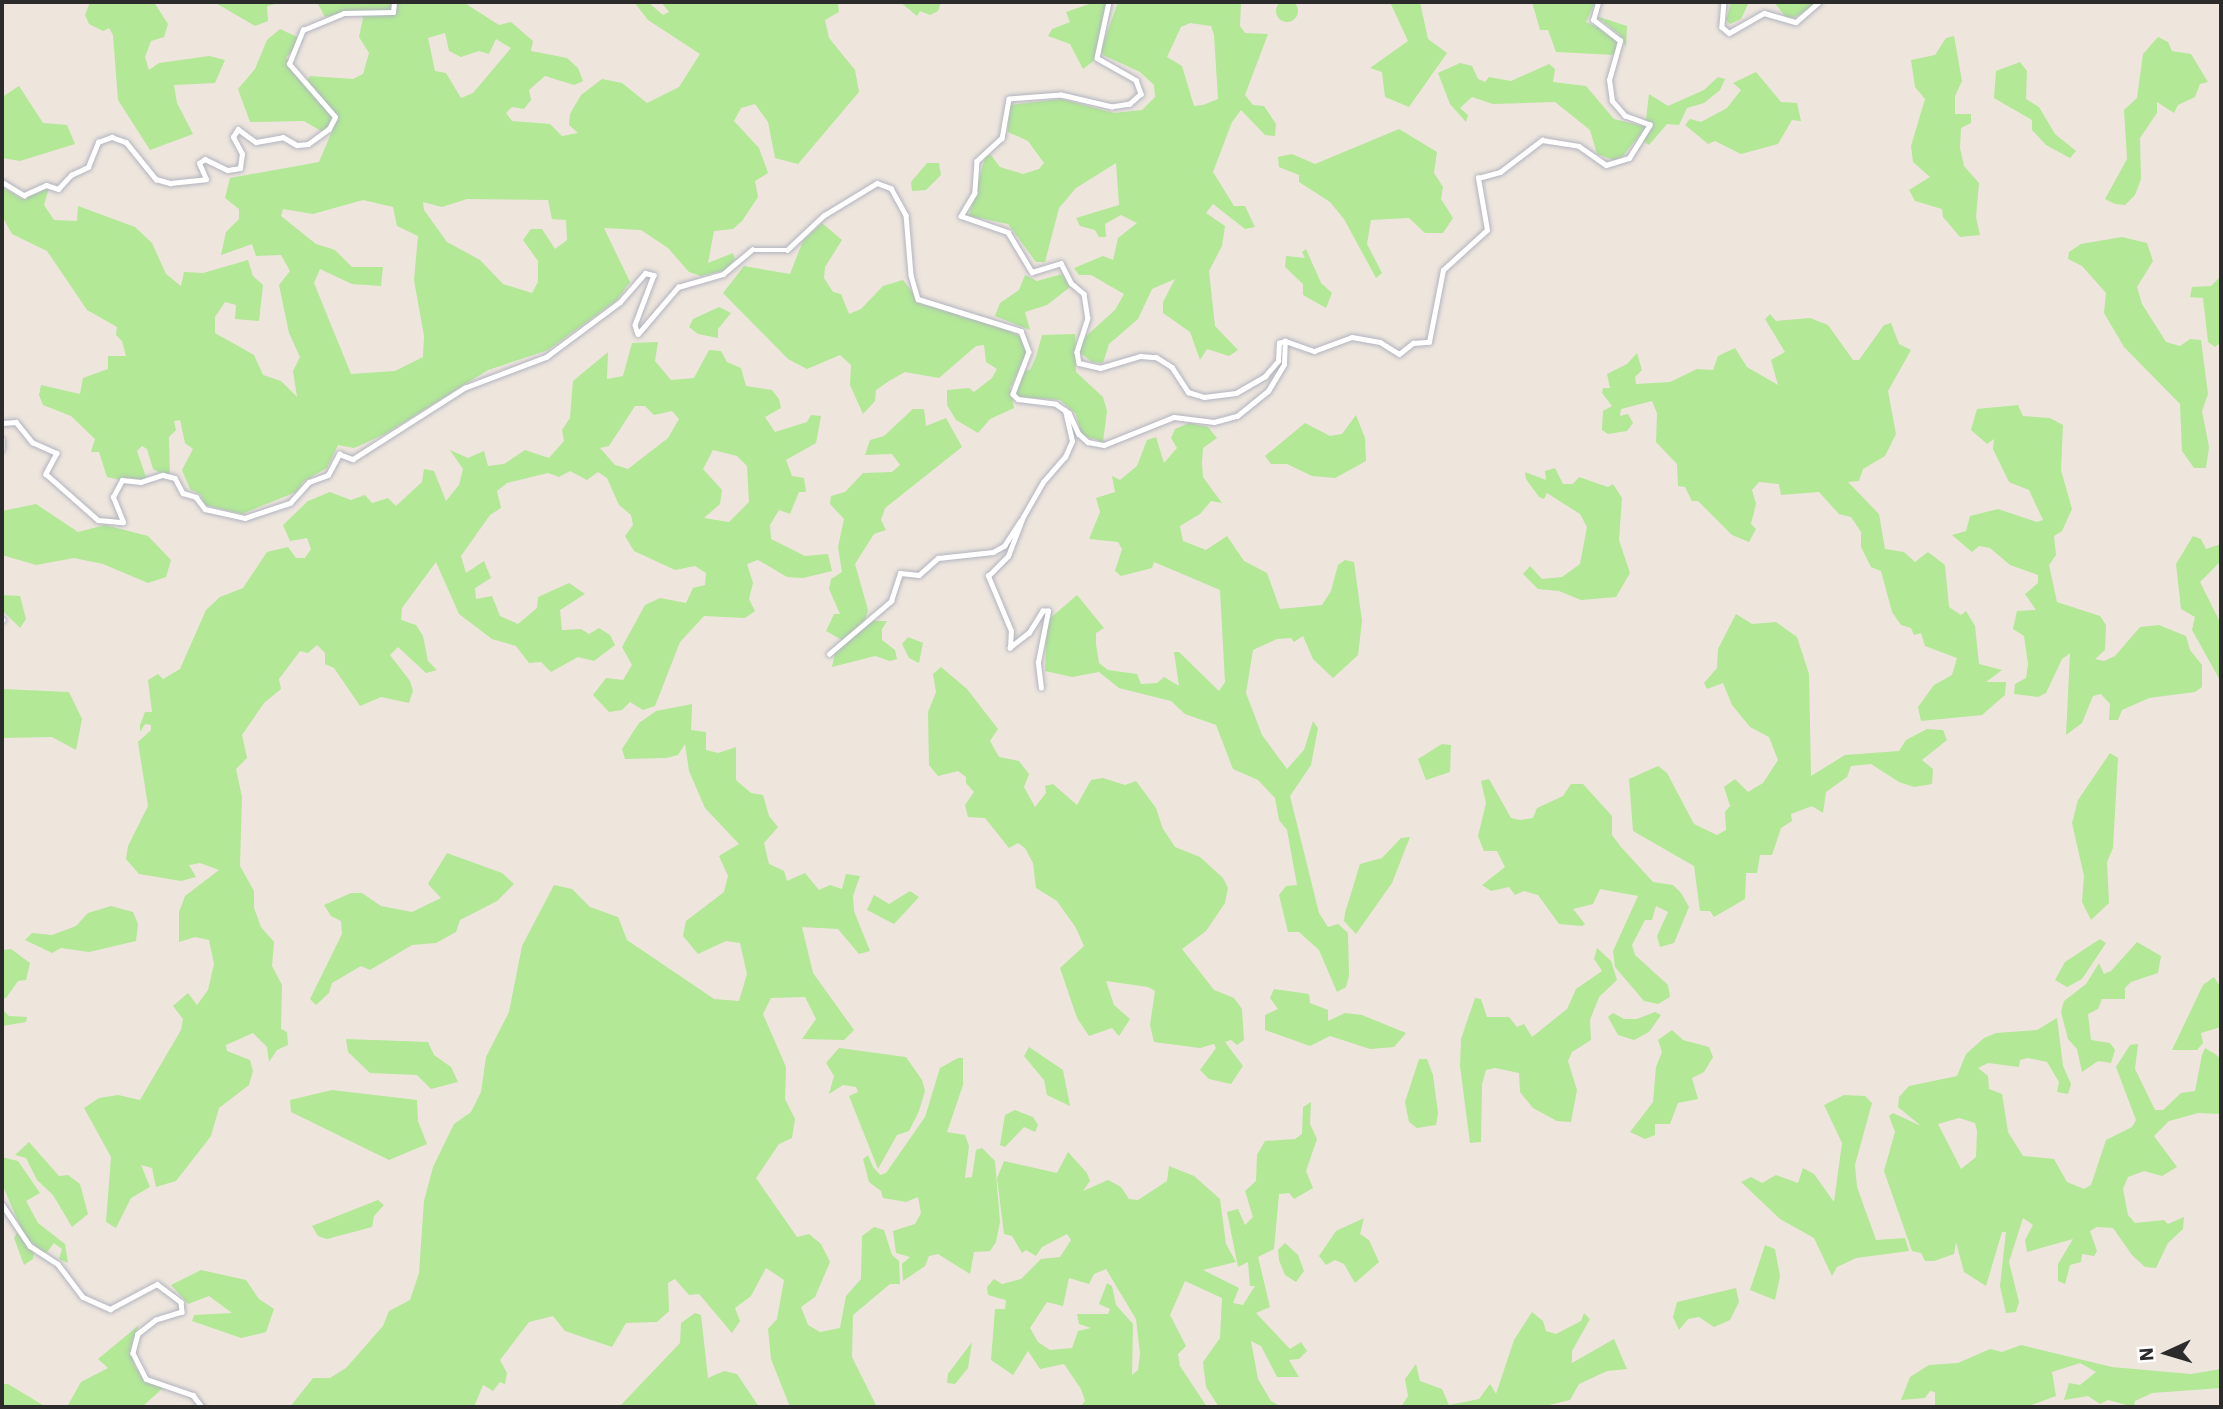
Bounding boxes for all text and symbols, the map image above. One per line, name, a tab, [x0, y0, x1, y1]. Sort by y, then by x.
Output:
north arrow	[2132, 1318, 2202, 1388]
text: N	[2134, 1347, 2159, 1362]

